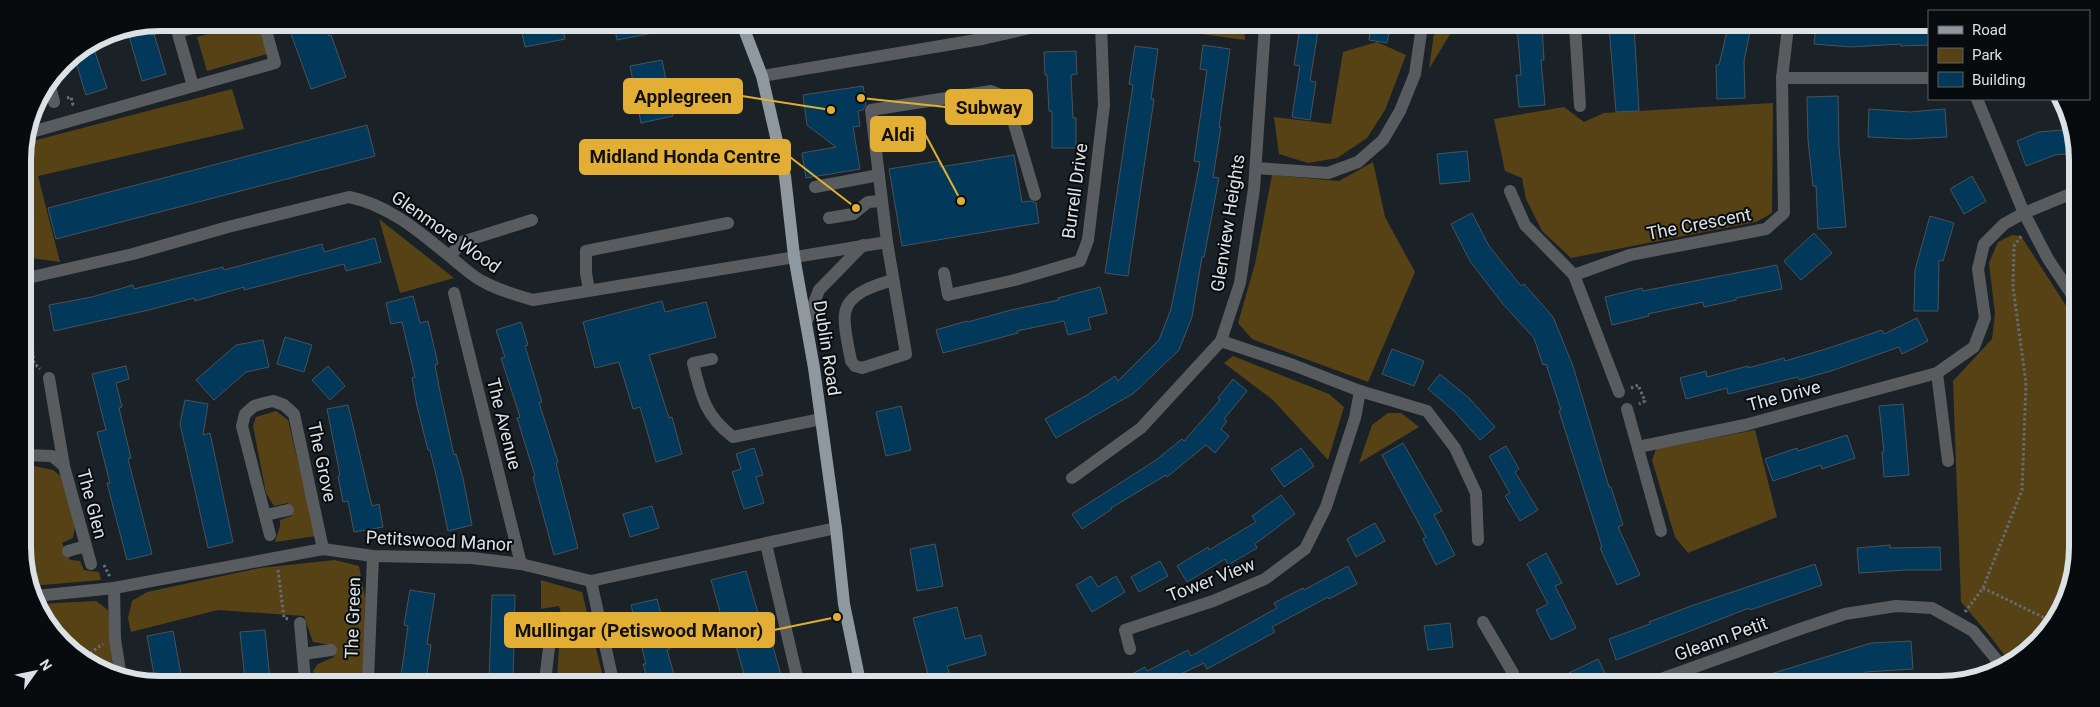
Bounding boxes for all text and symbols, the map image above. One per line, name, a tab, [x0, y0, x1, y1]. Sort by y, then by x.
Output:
legend	[1928, 10, 2090, 100]
text: Road	[1972, 21, 2006, 39]
text: Park	[1972, 46, 2003, 64]
text: Building	[1972, 71, 2026, 89]
callout: Applegreen	[624, 79, 742, 113]
text: Applegreen	[634, 85, 732, 108]
callout: Subway	[946, 90, 1032, 124]
text: Subway	[956, 96, 1023, 119]
callout: Aldi	[871, 117, 925, 151]
text: Aldi	[881, 123, 915, 146]
callout: Midland Honda Centre	[580, 140, 790, 174]
street label: Burrell Drive	[1057, 142, 1092, 240]
text: Midland Honda Centre	[590, 145, 780, 168]
street label: Glenview Heights	[1206, 153, 1249, 293]
street label: Glenmore Wood	[388, 186, 505, 277]
street label: The Crescent	[1645, 203, 1753, 244]
street label: Dublin Road	[810, 299, 845, 397]
street label: The Avenue	[483, 376, 526, 472]
street label: The Drive	[1745, 376, 1823, 415]
street label: The Grove	[304, 420, 341, 504]
street label: The Glen	[73, 467, 112, 541]
street label: Petitswood Manor	[365, 526, 513, 555]
street label: Tower View	[1164, 553, 1258, 606]
street label: The Green	[341, 577, 364, 659]
street label: Gleann Petit	[1672, 612, 1770, 665]
callout: Mullingar (Petiswood Manor)	[505, 613, 774, 647]
text: Mullingar (Petiswood Manor)	[515, 619, 763, 642]
north arrow	[10, 647, 60, 697]
text: N	[36, 656, 55, 673]

